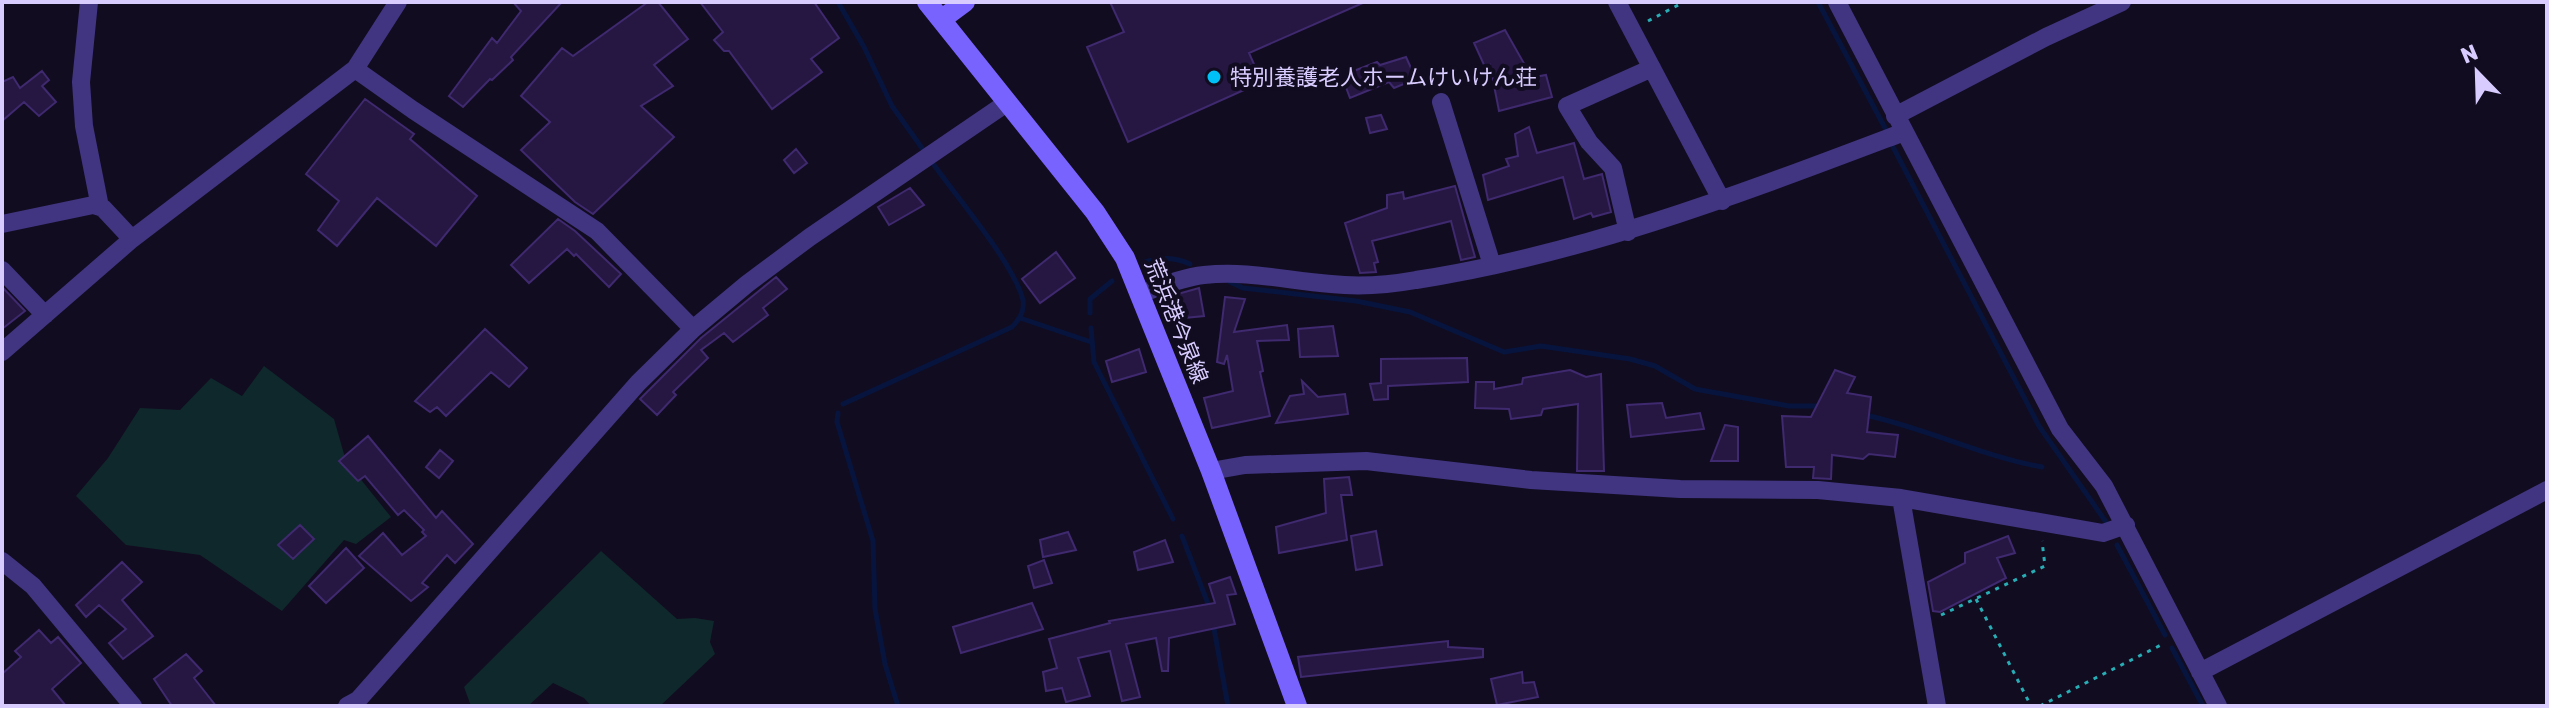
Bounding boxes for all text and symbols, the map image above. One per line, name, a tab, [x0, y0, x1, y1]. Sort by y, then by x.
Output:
north arrow	[2437, 32, 2517, 112]
text: N	[2457, 39, 2482, 70]
place label: 特別養護老人ホームけいけん荘	[1230, 64, 1537, 91]
marker: 特別養護老人ホームけいけん荘	[1205, 68, 1223, 86]
street label: 荒浜港今泉線	[1139, 255, 1214, 387]

